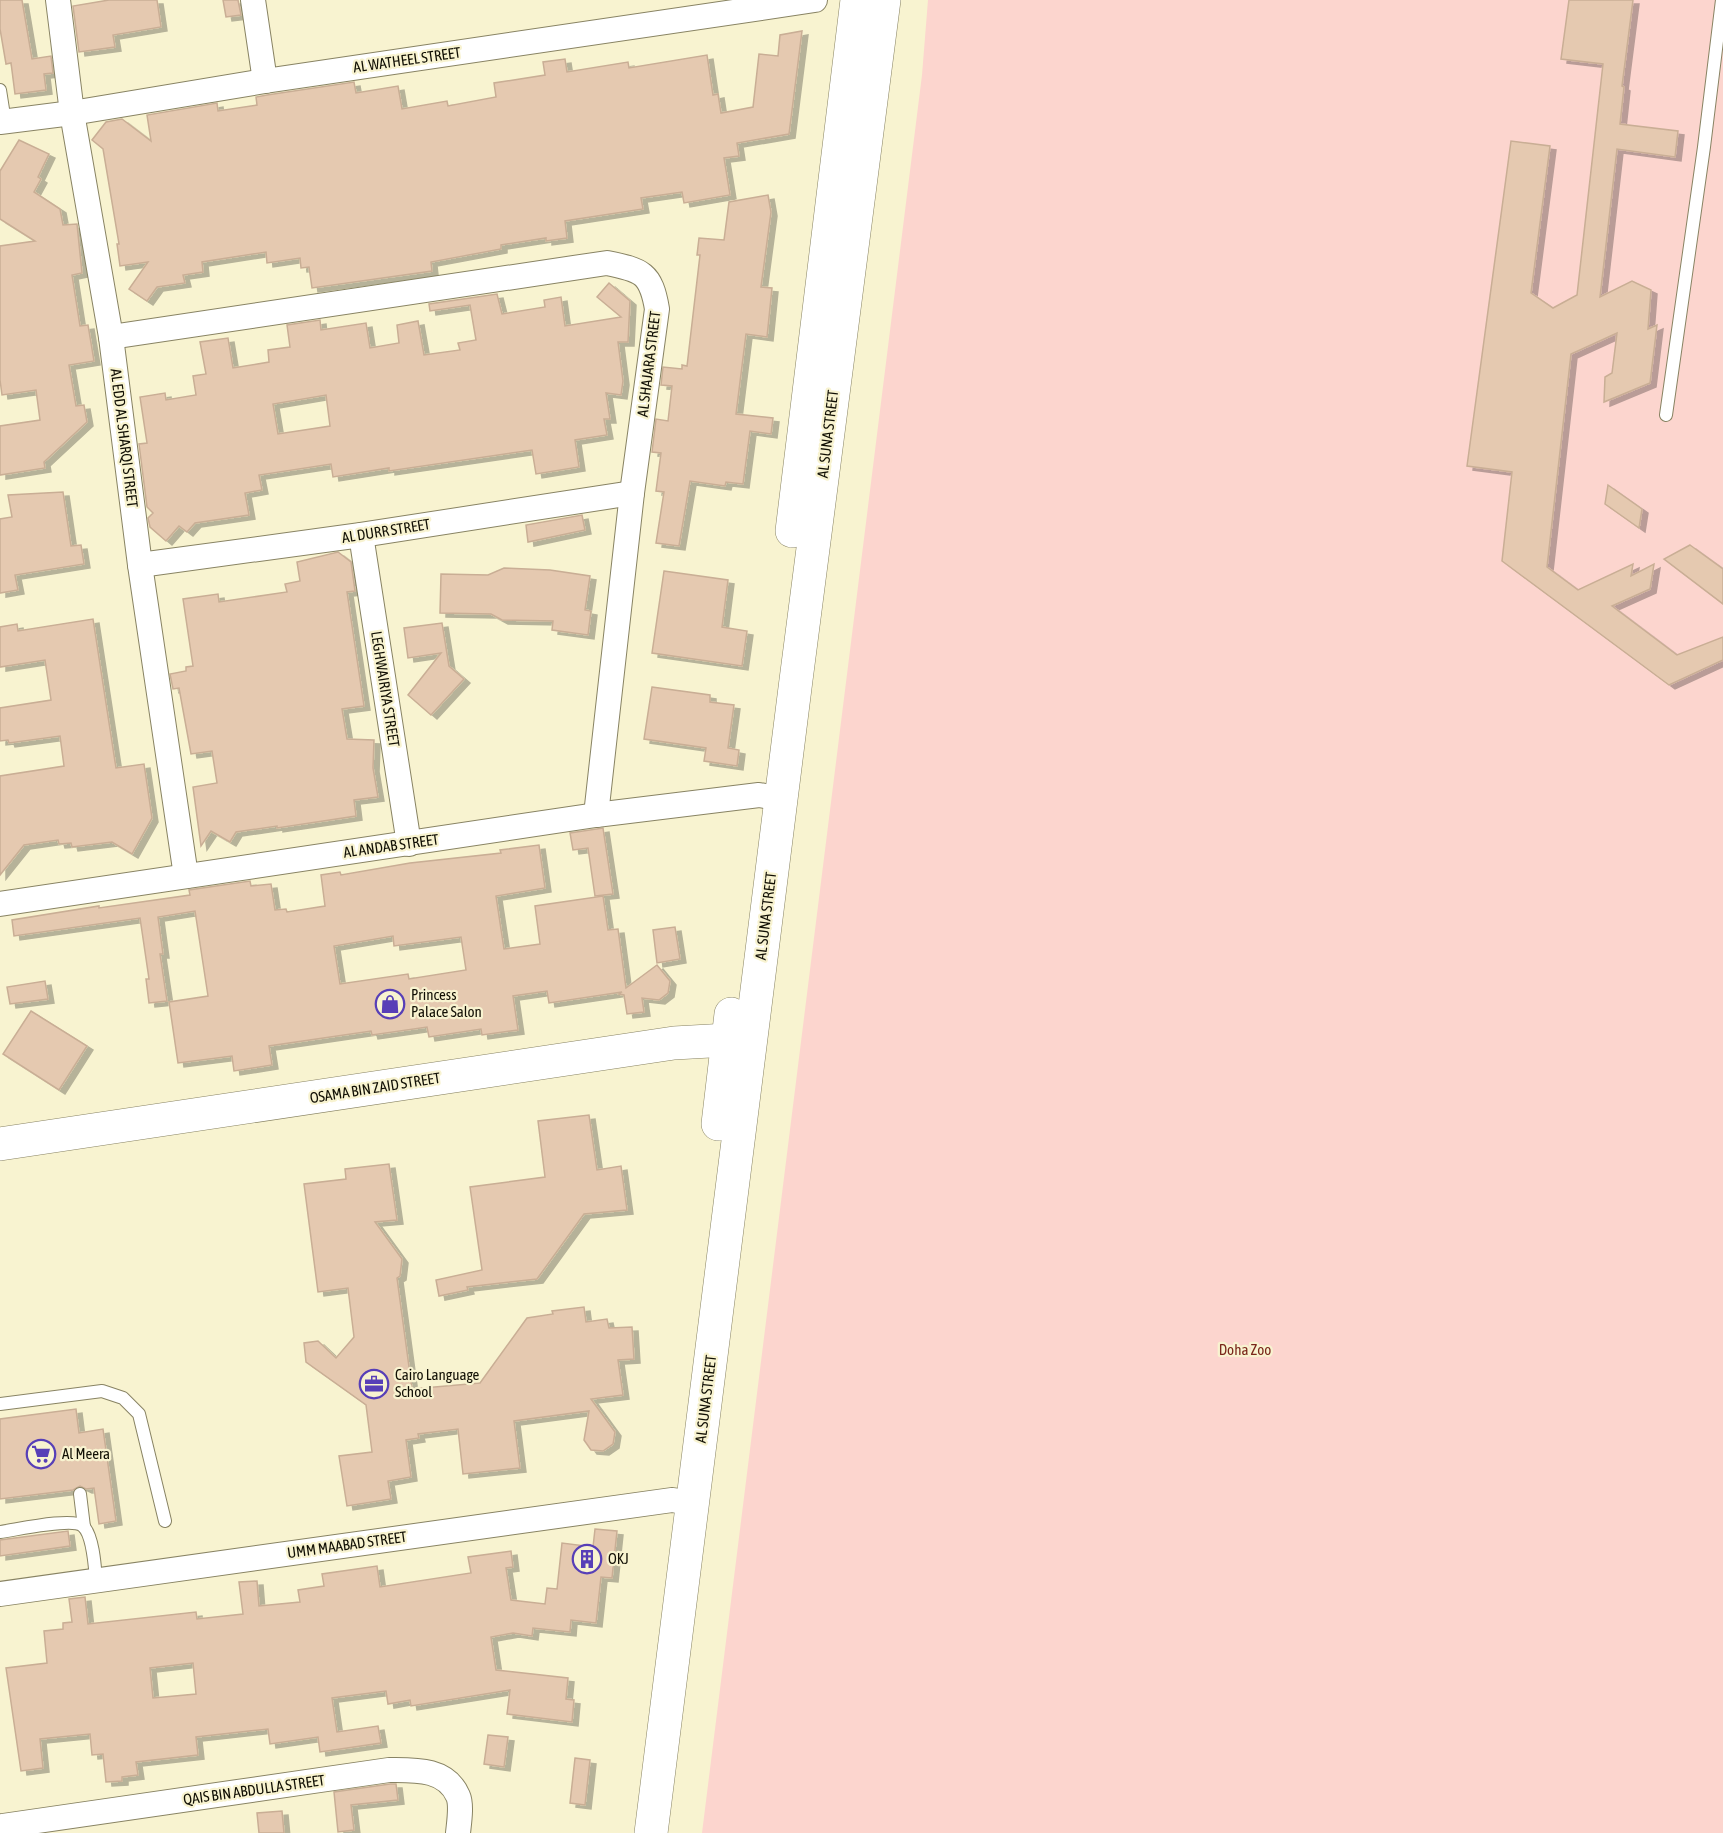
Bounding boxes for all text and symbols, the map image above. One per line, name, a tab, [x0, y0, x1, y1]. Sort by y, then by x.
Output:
street label: AL WATHEEL STREET	[352, 43, 462, 75]
street label: AL SHAJARA STREET	[634, 310, 663, 418]
street label: AL EDD AL SHARQI STREET	[108, 368, 141, 509]
street label: AL SUNA STREET	[814, 389, 841, 479]
street label: AL DURR STREET	[341, 515, 432, 546]
street label: LEGHWAIRIYA STREET	[368, 630, 403, 748]
street label: AL ANDAB STREET	[342, 830, 440, 861]
street label: AL SUNA STREET	[752, 871, 779, 961]
place label: Princess Palace Salon	[411, 986, 482, 1020]
shop icon: Princess Palace Salon	[374, 988, 406, 1020]
street label: OSAMA BIN ZAID STREET	[308, 1069, 442, 1106]
park label: Doha Zoo	[1219, 1341, 1271, 1358]
street label: AL SUNA STREET	[692, 1354, 719, 1444]
place label: Cairo Language School	[395, 1366, 480, 1400]
office icon: Cairo Language School	[358, 1368, 390, 1400]
supermarket icon: Al Meera	[25, 1438, 57, 1470]
place label: Al Meera	[62, 1445, 110, 1462]
street label: UMM MAABAD STREET	[286, 1528, 408, 1561]
building icon: OKJ	[571, 1543, 603, 1575]
place label: OKJ	[608, 1550, 629, 1567]
street label: QAIS BIN ABDULLA STREET	[182, 1771, 326, 1808]

